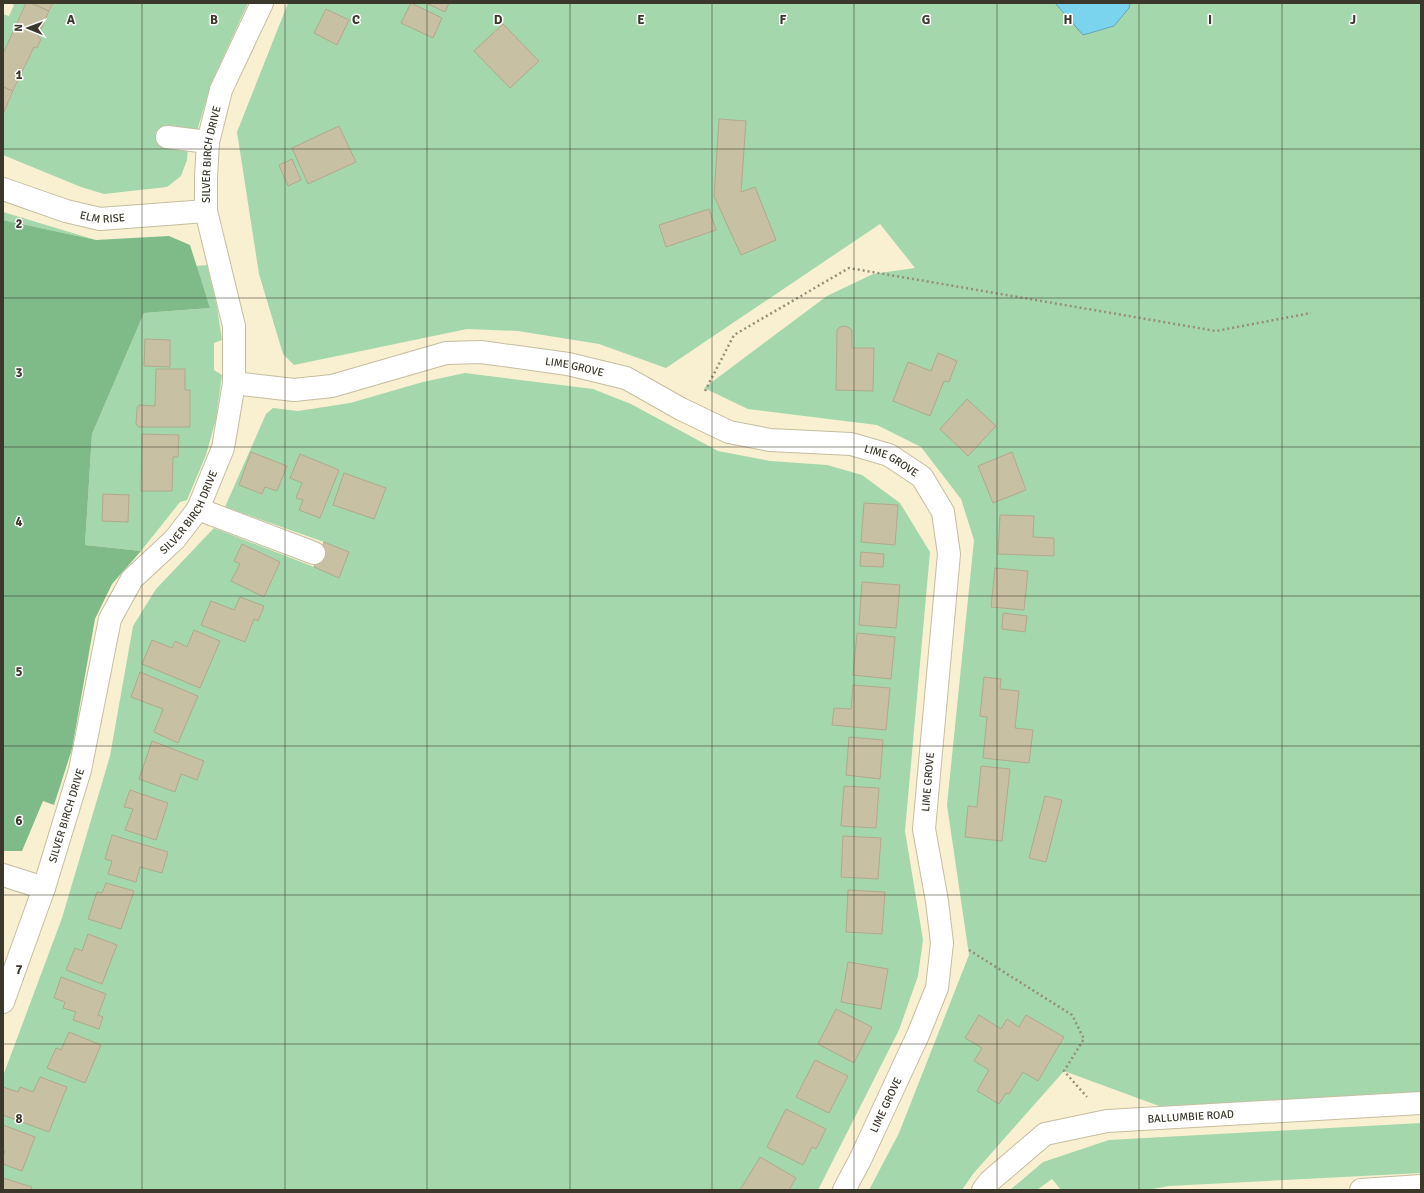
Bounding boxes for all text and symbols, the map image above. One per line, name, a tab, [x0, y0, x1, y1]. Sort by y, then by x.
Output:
north arrow	[8, 8, 48, 48]
text: A	[67, 12, 76, 28]
text: B	[210, 12, 218, 28]
text: C	[352, 12, 360, 28]
text: D	[494, 12, 503, 28]
text: E	[637, 12, 645, 28]
text: F	[780, 12, 787, 28]
text: G	[922, 12, 930, 28]
text: H	[1064, 12, 1072, 28]
text: I	[1208, 12, 1212, 28]
text: J	[1350, 12, 1356, 28]
text: N	[12, 24, 25, 32]
text: 1	[15, 67, 23, 83]
street label: SILVER BIRCH DRIVE	[200, 104, 223, 203]
street label: ELM RISE	[79, 208, 125, 225]
text: 2	[15, 216, 23, 232]
street label: LIME GROVE	[544, 354, 605, 379]
text: 3	[15, 365, 23, 381]
street label: LIME GROVE	[863, 442, 921, 479]
street label: SILVER BIRCH DRIVE	[157, 468, 220, 557]
text: 4	[15, 514, 23, 530]
text: 5	[15, 664, 23, 680]
street label: LIME GROVE	[919, 752, 937, 812]
street label: SILVER BIRCH DRIVE	[46, 767, 87, 864]
text: 6	[15, 813, 23, 829]
text: 7	[15, 962, 23, 978]
street label: LIME GROVE	[868, 1075, 904, 1135]
street label: BALLUMBIE ROAD	[1147, 1107, 1234, 1125]
text: 8	[15, 1111, 23, 1127]

